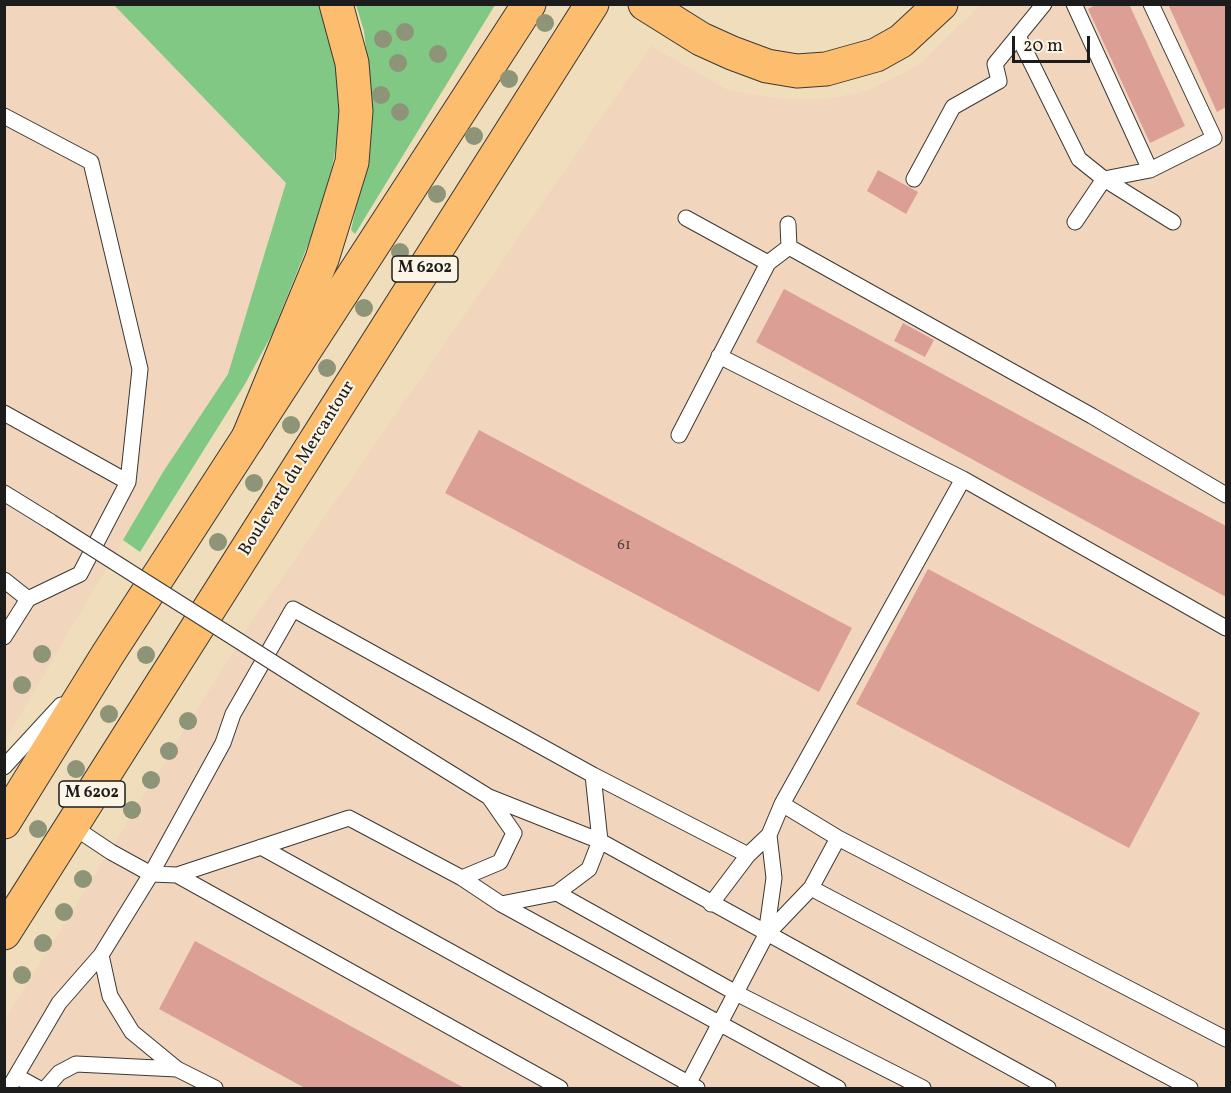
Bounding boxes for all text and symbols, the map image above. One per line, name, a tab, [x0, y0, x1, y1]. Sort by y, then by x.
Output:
scale bar	[1015, 24, 1093, 62]
text: 20 m	[1023, 34, 1063, 59]
road number: M 6202	[392, 256, 458, 282]
street label: Boulevard du Mercantour	[235, 378, 361, 560]
house number: 61	[617, 537, 631, 555]
road number: M 6202	[59, 781, 125, 807]

